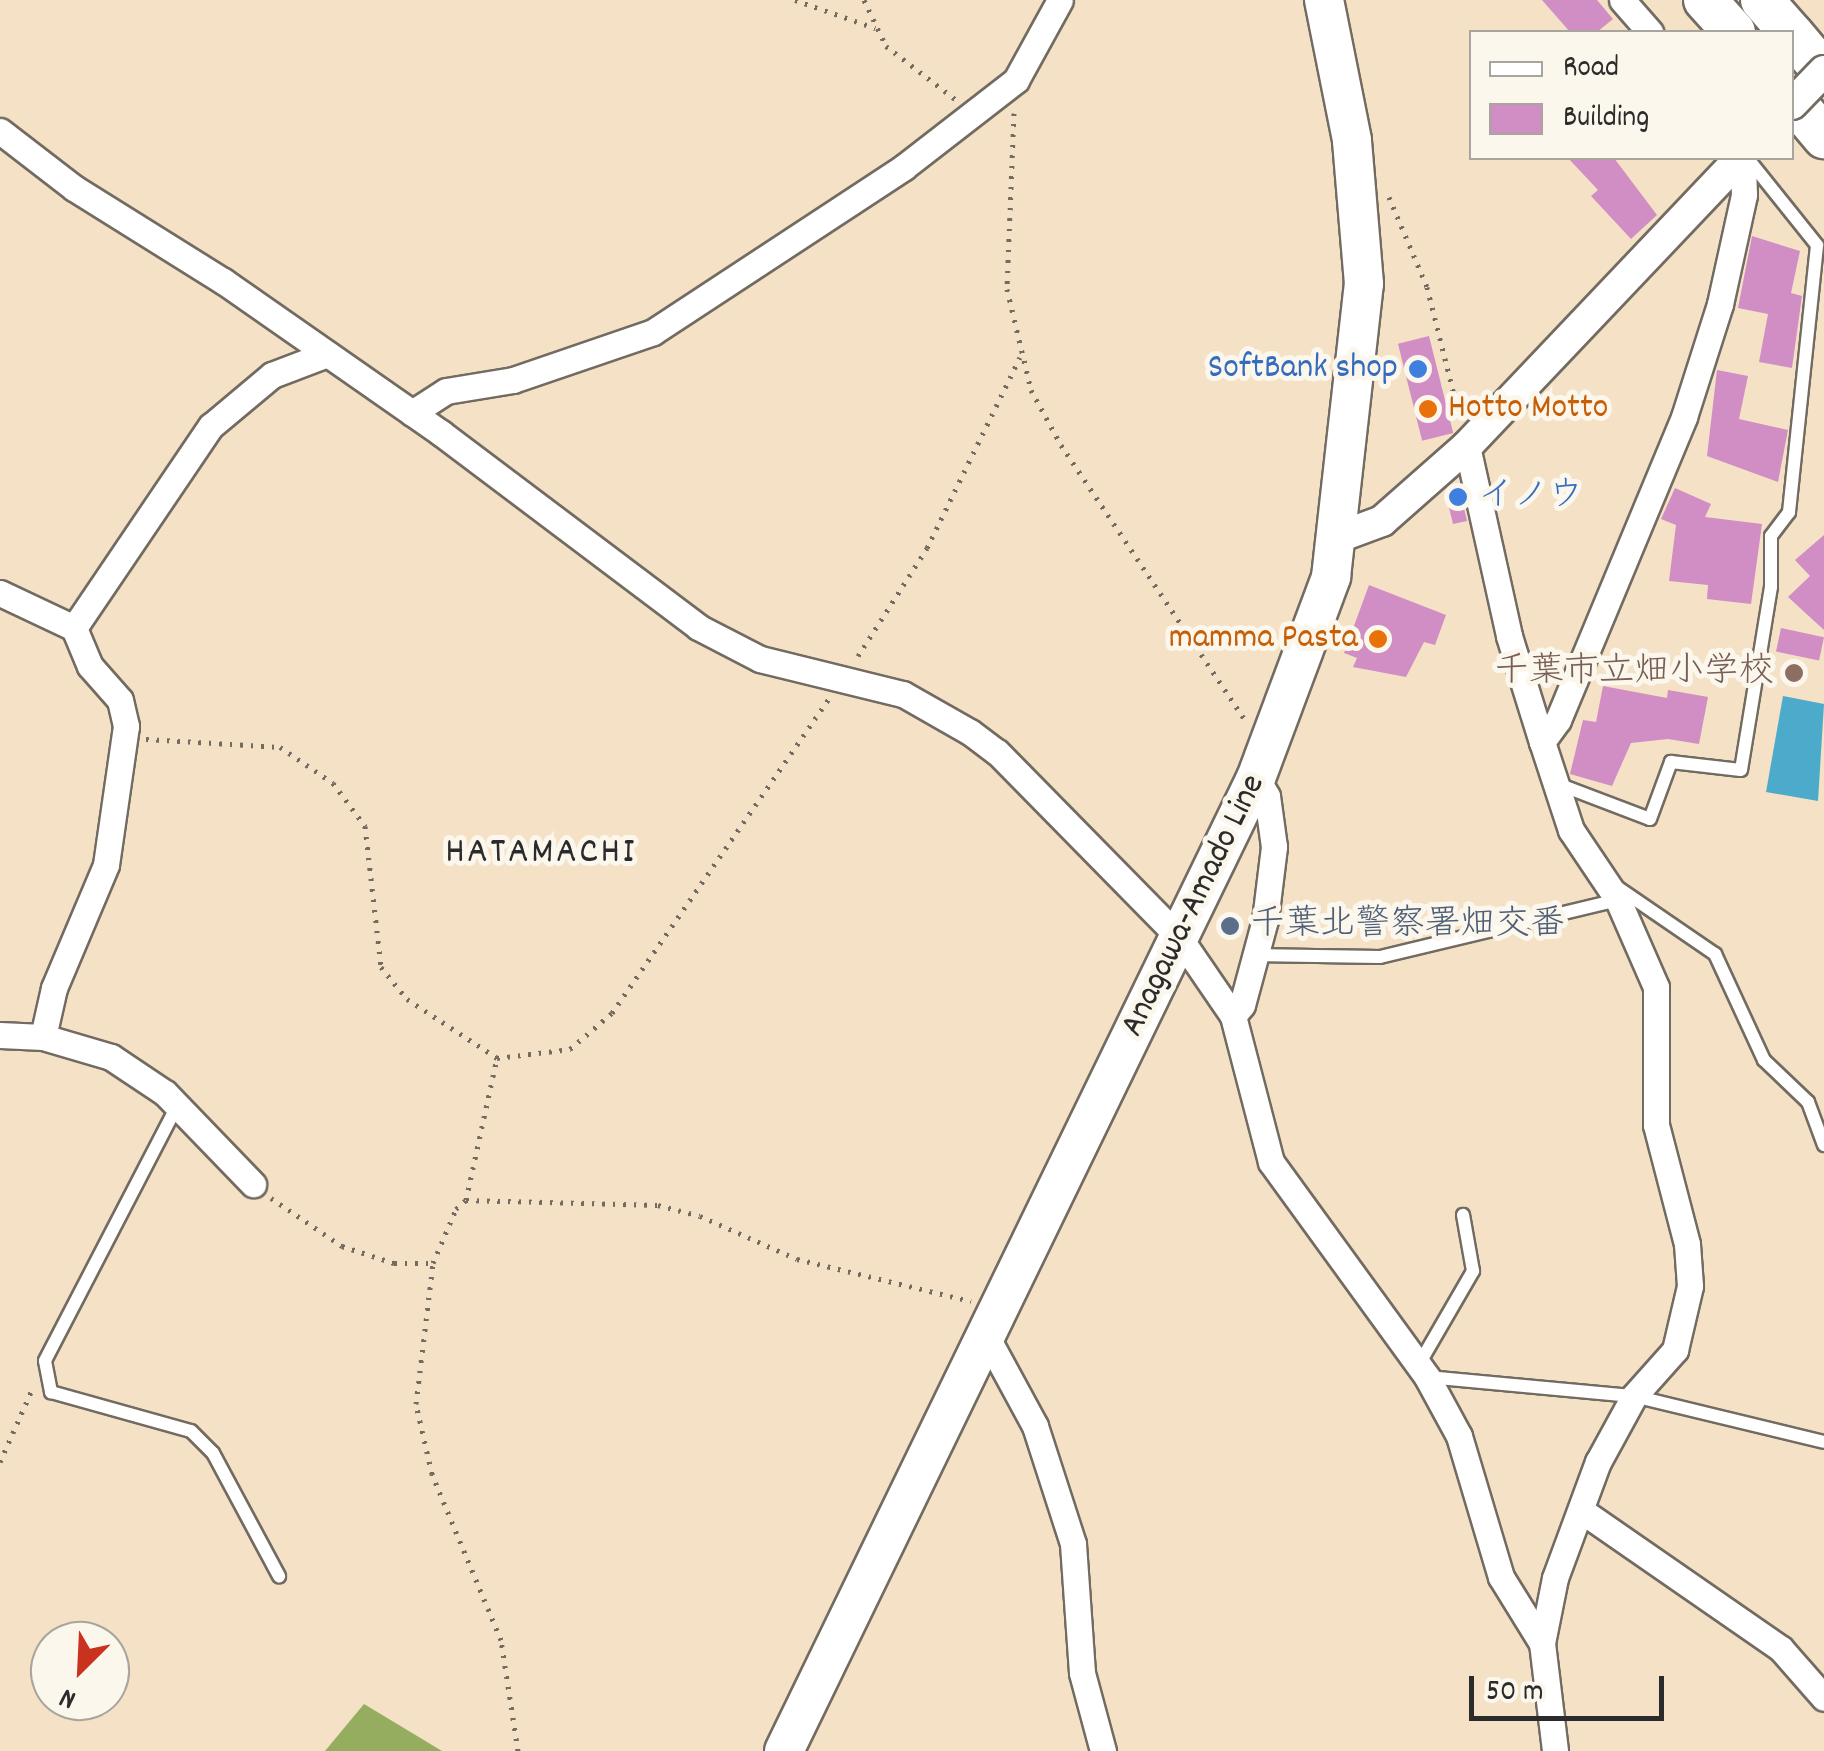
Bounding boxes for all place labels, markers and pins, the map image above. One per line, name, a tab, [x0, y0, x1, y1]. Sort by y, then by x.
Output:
place label: SoftBank shop	[1208, 348, 1398, 390]
marker: SoftBank shop	[1407, 358, 1429, 380]
place label: Hotto Motto	[1448, 388, 1608, 430]
marker: Hotto Motto	[1417, 398, 1439, 420]
place label: イノウ	[1478, 476, 1583, 518]
marker: イノウ	[1447, 486, 1469, 508]
place label: mamma Pasta	[1169, 618, 1358, 660]
marker: mamma Pasta	[1367, 628, 1389, 650]
place label: 千葉市立畑小学校	[1494, 652, 1774, 694]
marker: 千葉市立畑小学校	[1783, 662, 1805, 684]
place label: 千葉北警察署畑交番	[1250, 905, 1565, 947]
marker: 千葉北警察署畑交番	[1219, 915, 1241, 937]

